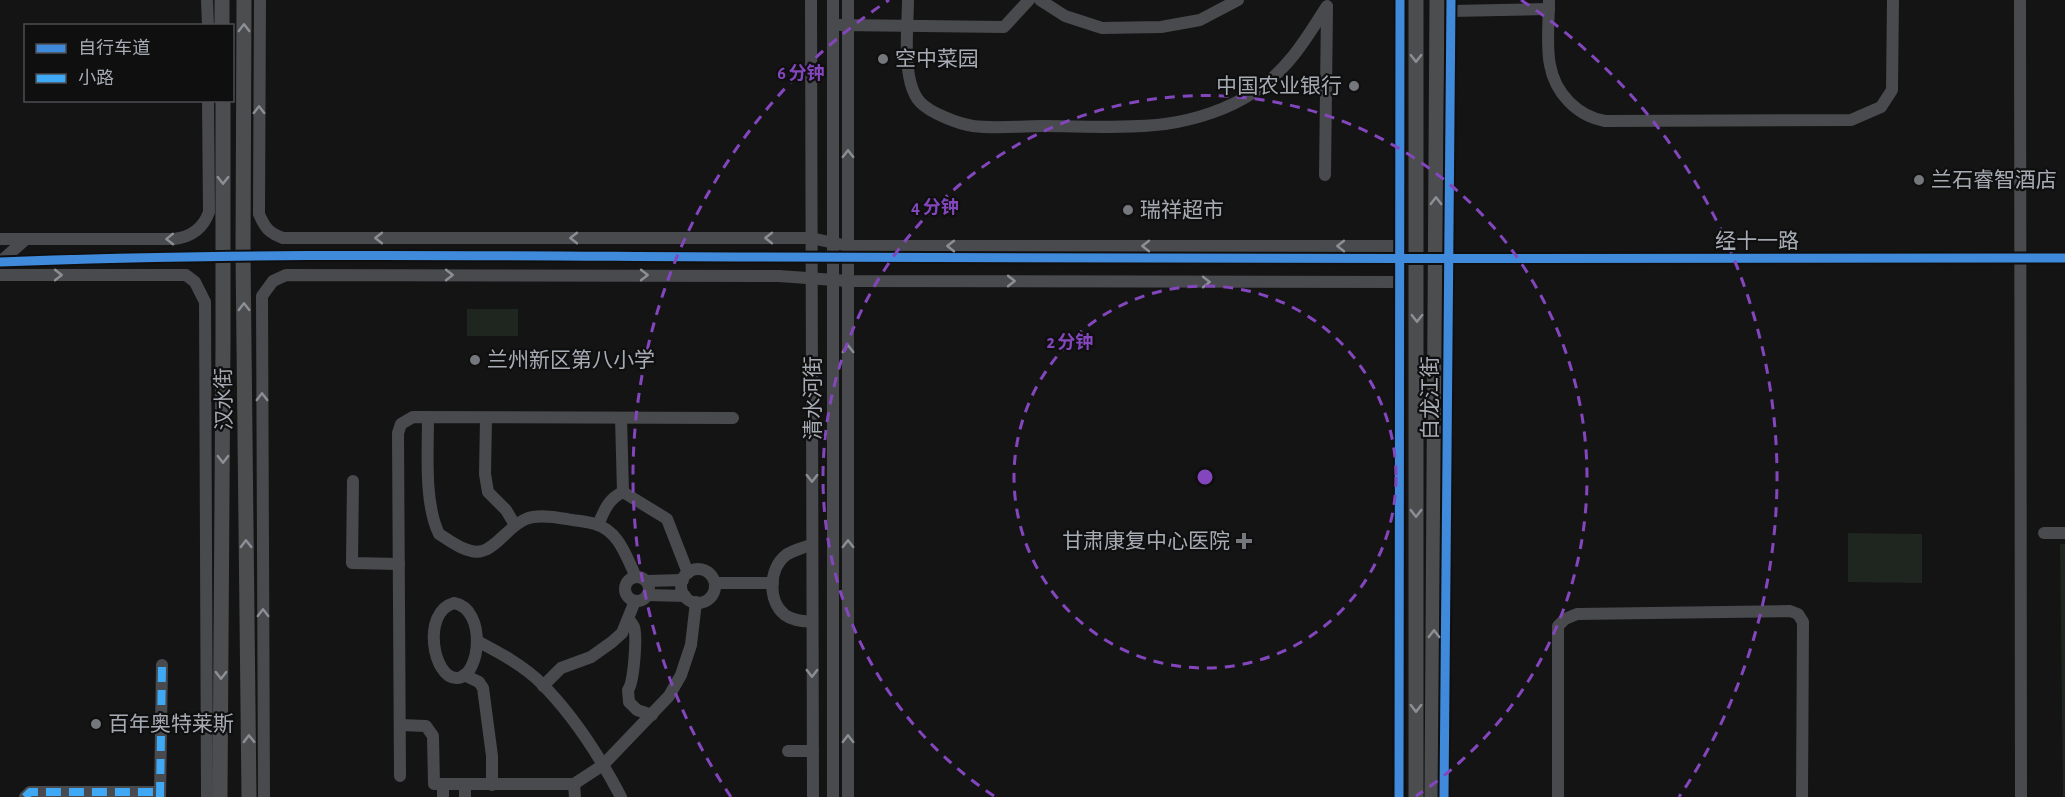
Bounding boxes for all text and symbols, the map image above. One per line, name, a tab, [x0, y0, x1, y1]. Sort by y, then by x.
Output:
one-way arrow	[238, 23, 250, 32]
legend	[24, 24, 234, 102]
text: 自行车道	[78, 38, 150, 58]
place label: 空中菜园	[895, 48, 979, 70]
marker: 空中菜园	[876, 52, 890, 66]
one-way arrow	[1410, 54, 1422, 63]
text: 6 分钟	[777, 63, 825, 83]
text: 小路	[78, 68, 114, 88]
place label: 中国农业银行	[1216, 75, 1342, 97]
marker: 中国农业银行	[1347, 79, 1361, 93]
one-way arrow	[253, 105, 265, 114]
one-way arrow	[842, 149, 854, 158]
place label: 兰石睿智酒店	[1931, 169, 2057, 191]
marker: 兰石睿智酒店	[1912, 173, 1926, 187]
one-way arrow	[217, 175, 229, 184]
one-way arrow	[1429, 196, 1442, 205]
text: 4 分钟	[911, 197, 959, 217]
place label: 瑞祥超市	[1140, 199, 1224, 221]
marker: 瑞祥超市	[1121, 203, 1135, 217]
street label: 经十一路	[1715, 230, 1799, 252]
one-way arrow	[165, 232, 174, 245]
one-way arrow	[375, 232, 384, 244]
one-way arrow	[570, 232, 579, 244]
one-way arrow	[765, 232, 774, 244]
one-way arrow	[947, 240, 956, 252]
one-way arrow	[1142, 240, 1151, 252]
one-way arrow	[1337, 240, 1346, 252]
one-way arrow	[54, 269, 63, 281]
one-way arrow	[445, 269, 454, 281]
one-way arrow	[640, 269, 649, 281]
one-way arrow	[1007, 275, 1016, 288]
one-way arrow	[1202, 276, 1211, 288]
one-way arrow	[237, 302, 250, 311]
one-way arrow	[1411, 313, 1423, 322]
text: 2 分钟	[1046, 332, 1094, 352]
one-way arrow	[842, 344, 854, 353]
place label: 兰州新区第八小学	[487, 349, 655, 371]
marker: 兰州新区第八小学	[468, 353, 482, 367]
street label: 清水河街	[802, 356, 824, 440]
street label: 白龙江街	[1419, 356, 1441, 440]
street label: 汉水街	[212, 367, 236, 431]
one-way arrow	[256, 392, 269, 401]
one-way arrow	[217, 454, 229, 463]
centre of rings	[1195, 467, 1215, 487]
one-way arrow	[806, 474, 818, 483]
one-way arrow	[1410, 508, 1422, 517]
place label: 甘肃康复中心医院	[1062, 530, 1230, 552]
marker: 甘肃康复中心医院	[1235, 532, 1253, 550]
one-way arrow	[240, 539, 253, 548]
one-way arrow	[842, 539, 854, 548]
one-way arrow	[257, 608, 270, 617]
one-way arrow	[1428, 629, 1440, 638]
one-way arrow	[806, 669, 818, 678]
one-way arrow	[215, 670, 227, 679]
one-way arrow	[1410, 703, 1422, 712]
place label: 百年奥特莱斯	[108, 713, 234, 735]
marker: 百年奥特莱斯	[89, 717, 103, 731]
one-way arrow	[242, 734, 255, 743]
one-way arrow	[842, 734, 854, 743]

